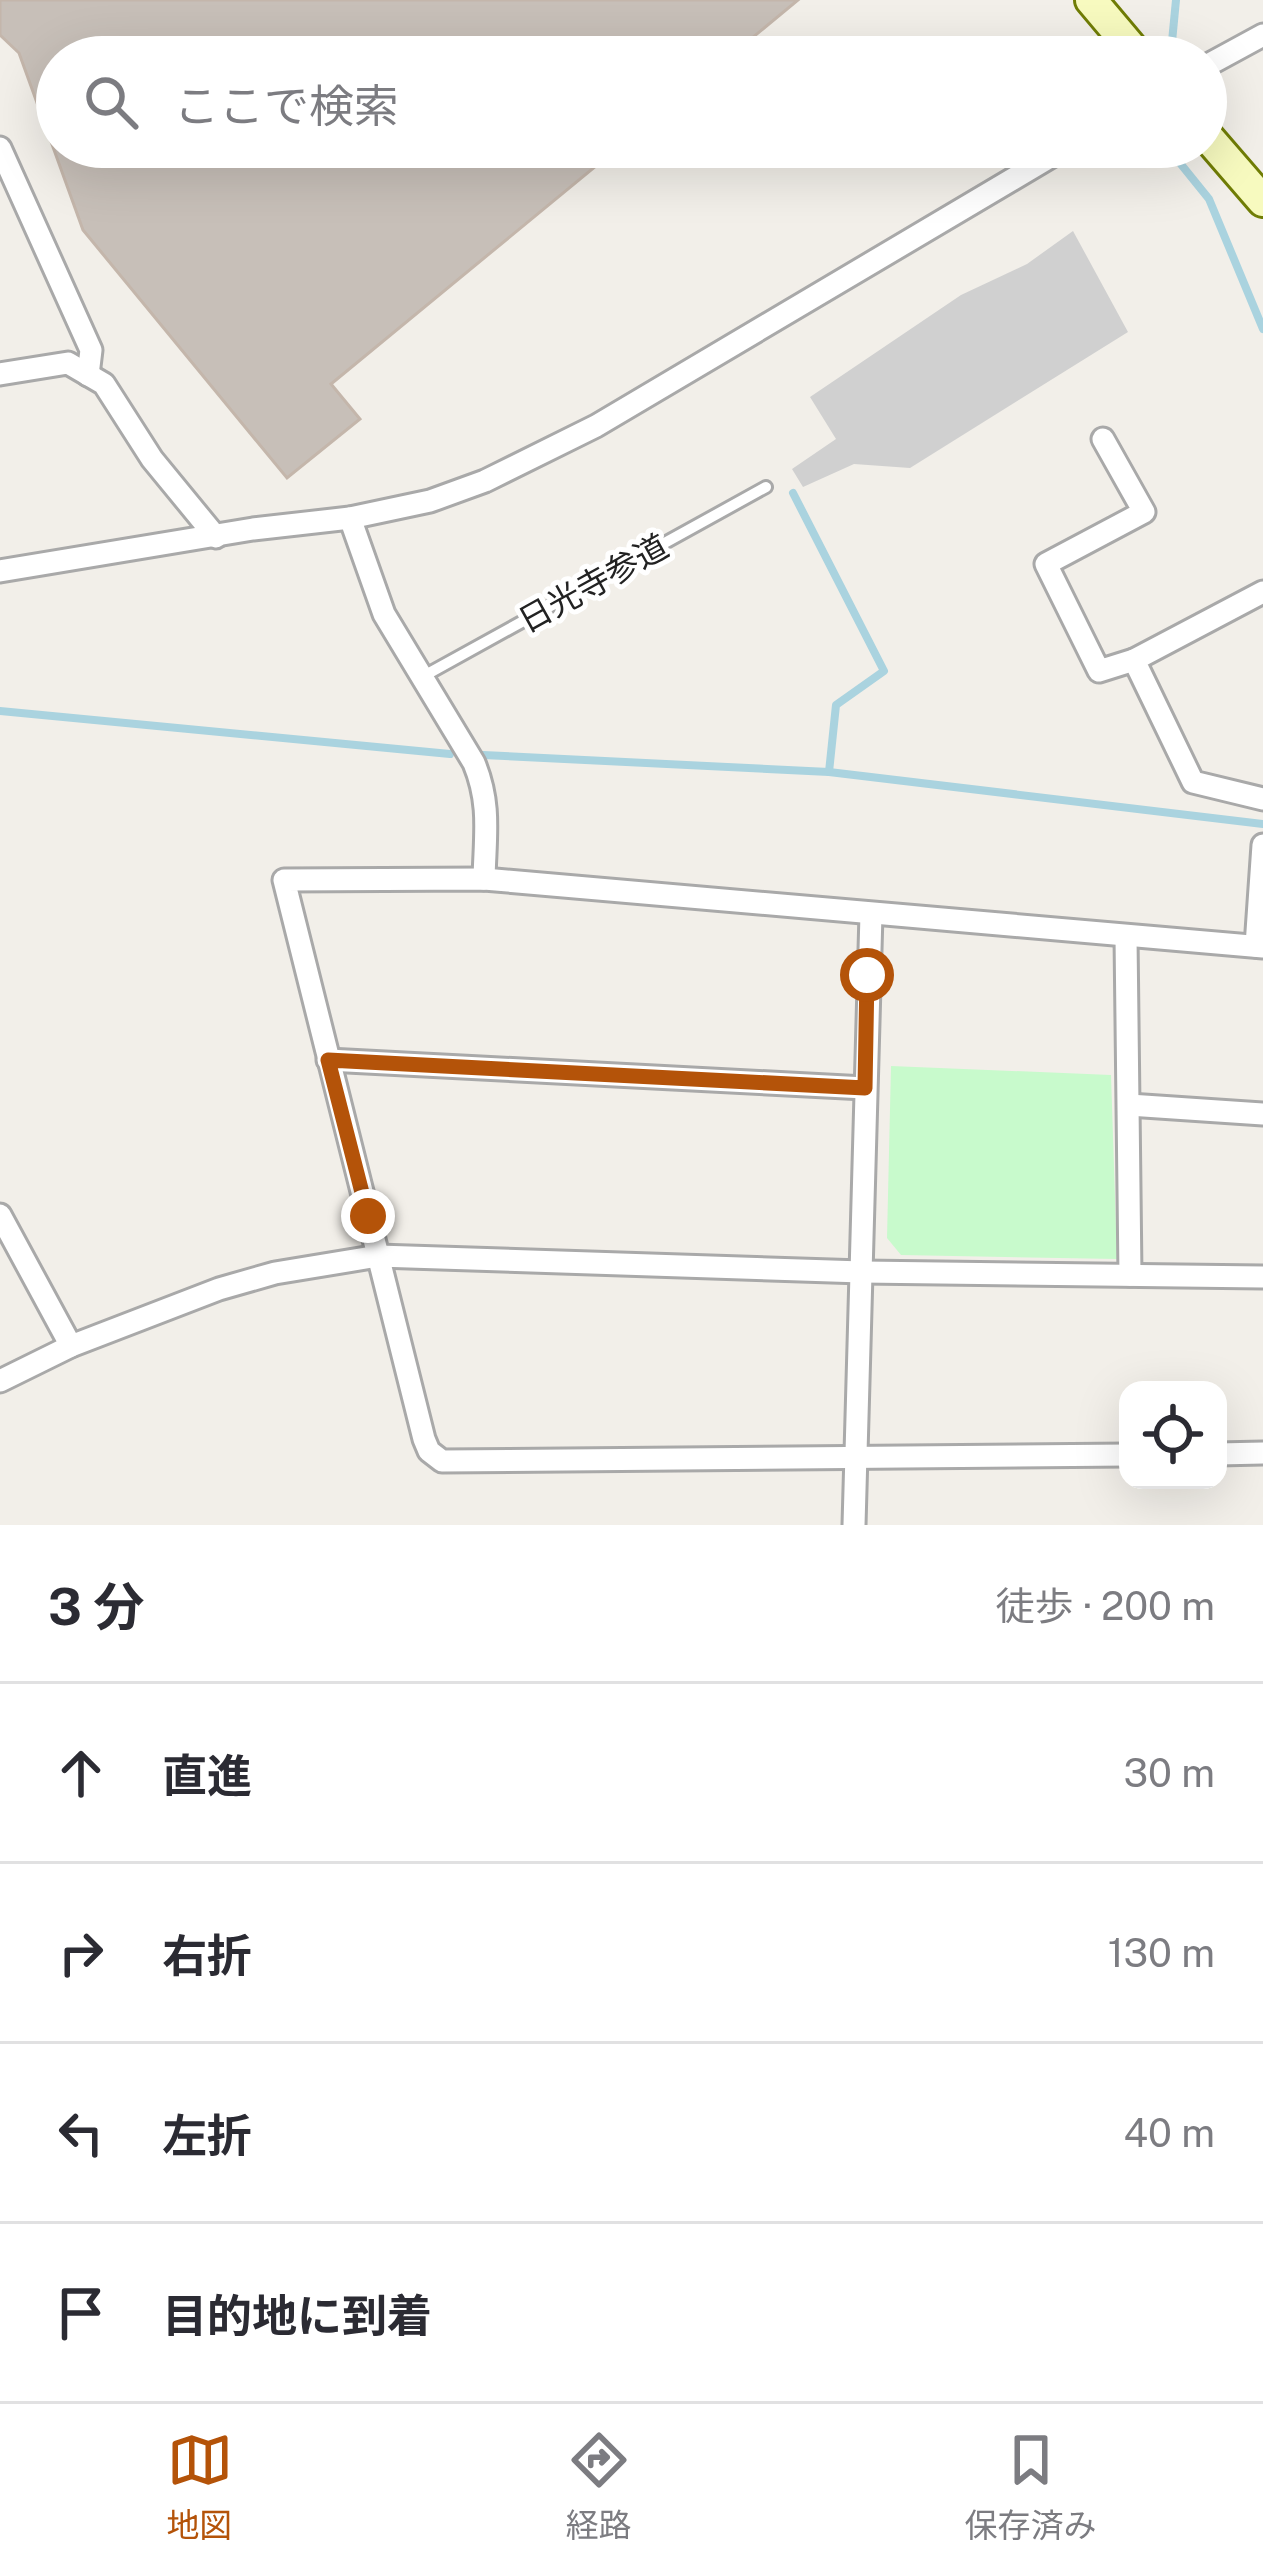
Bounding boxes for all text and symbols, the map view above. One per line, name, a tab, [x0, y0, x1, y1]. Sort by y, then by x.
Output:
search box	[36, 36, 1227, 168]
icon: search	[78, 69, 144, 135]
text: ここで検索	[174, 79, 399, 132]
street label: 日光寺参道	[512, 526, 674, 640]
route start	[840, 948, 894, 1002]
route end	[341, 1189, 395, 1243]
map controls	[1119, 1381, 1227, 1489]
button: locate	[1119, 1381, 1227, 1489]
text: 3 分	[48, 1577, 144, 1636]
text: 徒歩 · 200 m	[995, 1583, 1215, 1629]
icon: ahead	[48, 1740, 114, 1806]
text: 直進	[162, 1749, 252, 1802]
text: 30 m	[1124, 1750, 1215, 1796]
icon: right	[48, 1920, 114, 1986]
text: 右折	[162, 1929, 252, 1982]
text: 130 m	[1108, 1930, 1215, 1976]
icon: left	[48, 2100, 114, 2166]
text: 左折	[162, 2109, 252, 2162]
text: 40 m	[1123, 2110, 1215, 2156]
icon: arrive	[48, 2280, 114, 2346]
text: 目的地に到着	[162, 2289, 432, 2342]
tab: 地図	[167, 2427, 233, 2547]
tab: 経路	[566, 2427, 632, 2547]
tab: 保存済み	[965, 2427, 1097, 2547]

